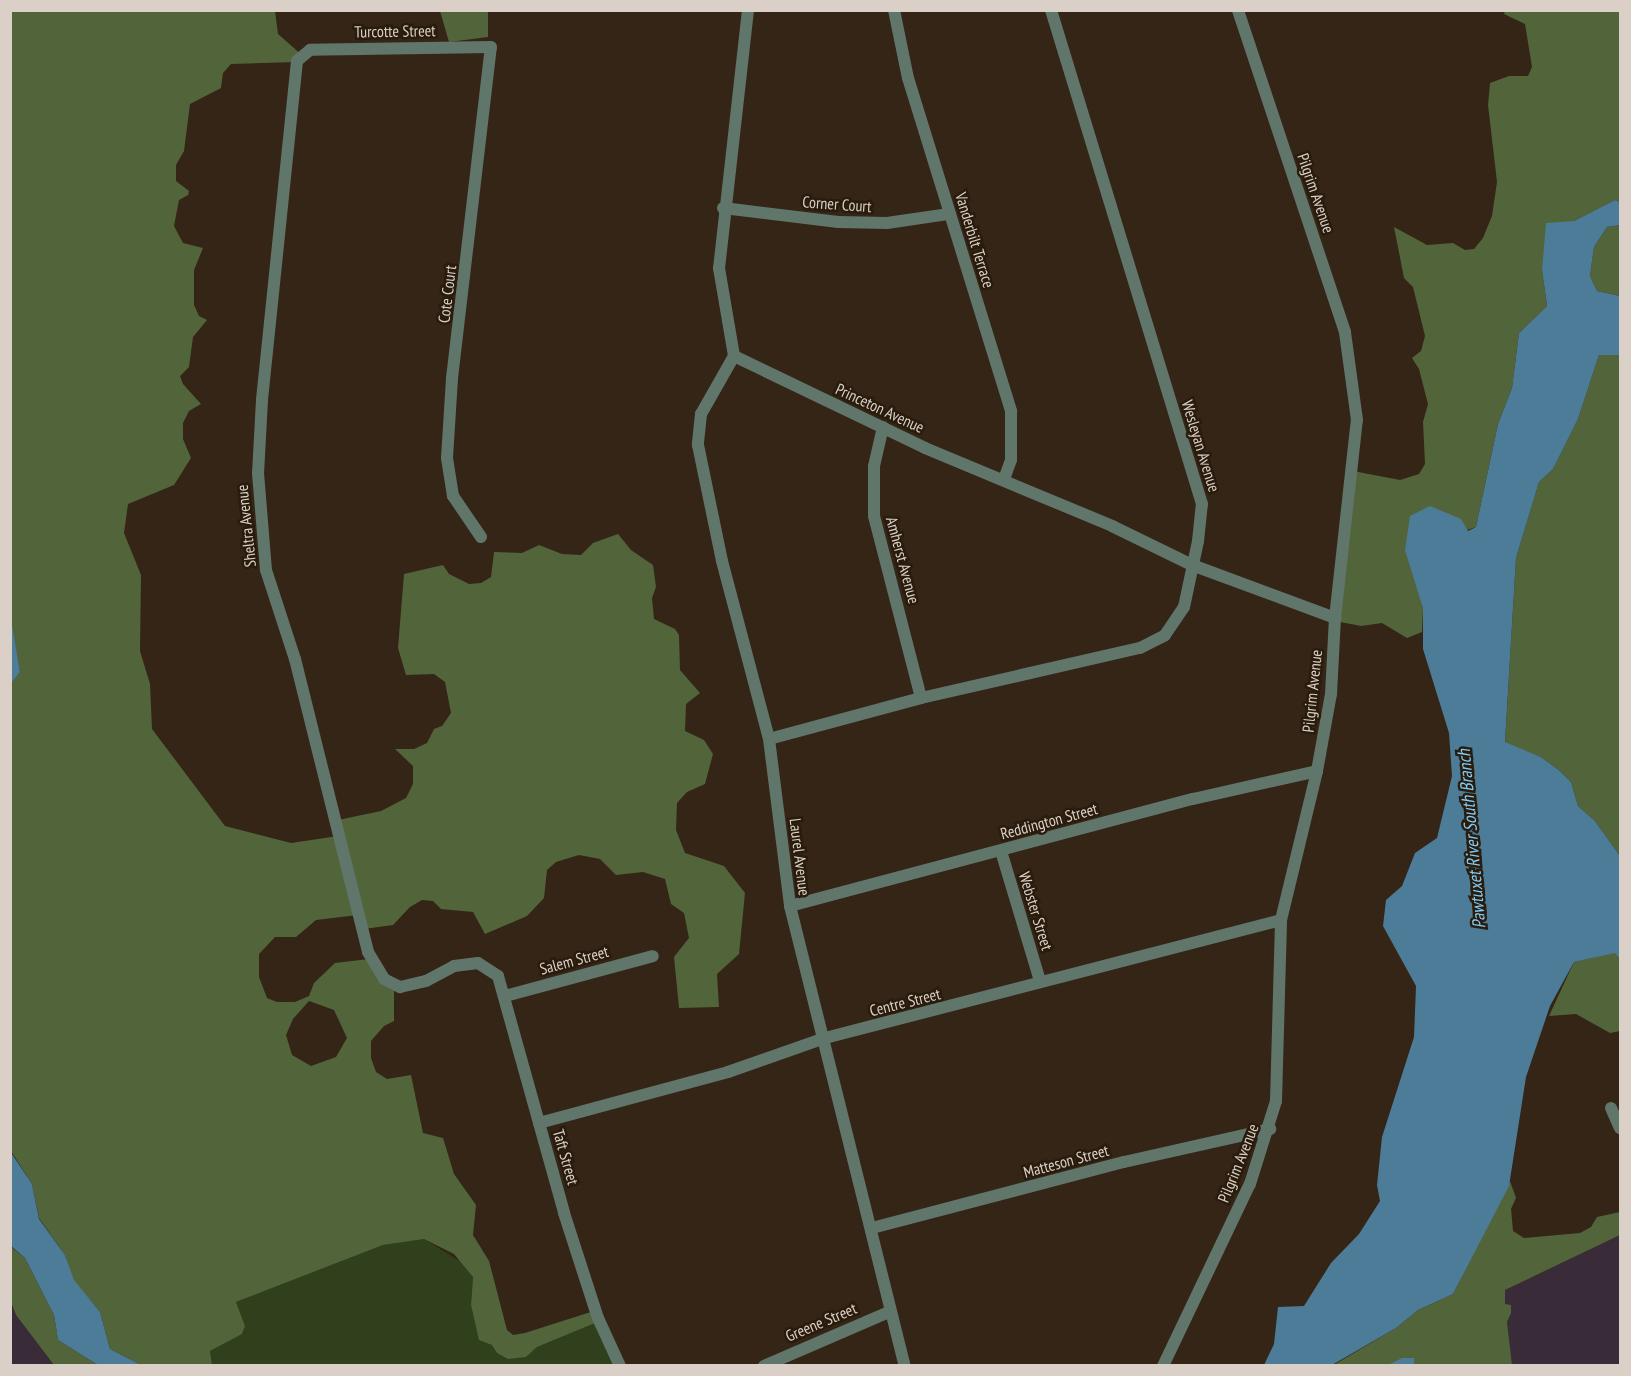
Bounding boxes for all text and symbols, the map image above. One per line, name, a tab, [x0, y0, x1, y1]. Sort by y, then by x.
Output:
street label: Turcotte Street	[354, 21, 436, 41]
street label: Pilgrim Avenue	[1293, 150, 1339, 236]
street label: Vanderbilt Terrace	[951, 190, 999, 290]
street label: Corner Court	[802, 192, 872, 216]
street label: Cote Court	[434, 264, 460, 324]
street label: Princeton Avenue	[833, 379, 927, 437]
street label: Wesleyan Avenue	[1178, 398, 1224, 494]
street label: Sheltra Avenue	[232, 484, 260, 568]
street label: Amherst Avenue	[882, 514, 924, 606]
street label: Pilgrim Avenue	[1298, 648, 1326, 734]
water label: Pawtuxet River South Branch	[1453, 748, 1491, 930]
street label: Reddington Street	[998, 799, 1100, 843]
street label: Laurel Avenue	[786, 817, 814, 897]
street label: Webster Street	[1015, 870, 1057, 952]
street label: Salem Street	[537, 942, 611, 978]
street label: Centre Street	[868, 984, 942, 1020]
street label: Pilgrim Avenue	[1213, 1121, 1263, 1205]
street label: Taft Street	[549, 1127, 583, 1187]
street label: Matteson Street	[1021, 1140, 1111, 1182]
street label: Greene Street	[783, 1298, 859, 1346]

